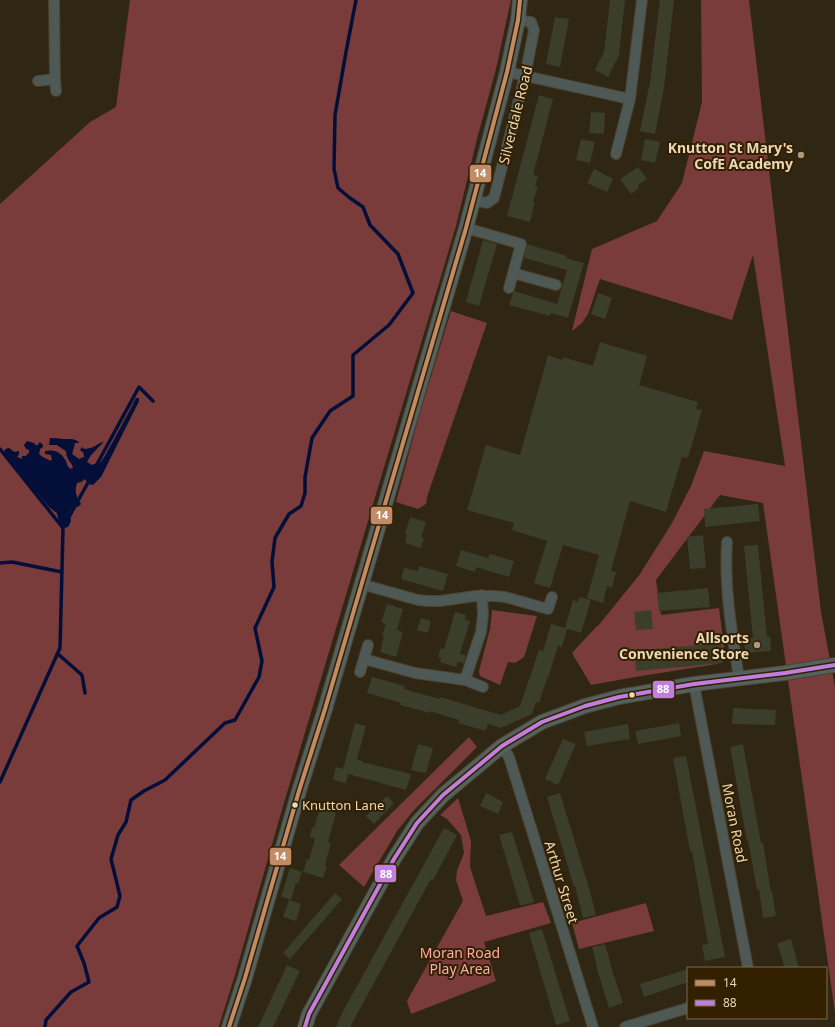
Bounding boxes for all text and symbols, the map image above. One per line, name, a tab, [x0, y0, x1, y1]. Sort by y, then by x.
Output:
street label: Silverdale Road	[494, 64, 536, 166]
place label: Knutton St Mary's CofE Academy	[668, 138, 793, 173]
marker: Knutton St Mary's CofE Academy	[796, 150, 806, 160]
line badge: 14	[469, 164, 492, 183]
text: 14	[474, 165, 487, 180]
line badge: 14	[370, 506, 393, 525]
text: 14	[376, 507, 389, 522]
place label: Allsorts Convenience Store	[619, 628, 749, 663]
marker: Allsorts Convenience Store	[752, 640, 762, 650]
line badge: 88	[652, 680, 675, 699]
text: 88	[657, 681, 669, 696]
unlabelled marker	[627, 690, 637, 700]
street label: Moran Road	[718, 782, 752, 864]
place label: Knutton Lane	[302, 796, 384, 814]
marker: Knutton Lane	[290, 800, 300, 810]
street label: Arthur Street	[540, 838, 584, 926]
line badge: 14	[269, 847, 292, 866]
text: 14	[274, 848, 287, 863]
line badge: 88	[374, 864, 397, 883]
text: 88	[380, 866, 392, 881]
park label: Moran Road Play Area	[420, 943, 500, 978]
legend	[687, 967, 827, 1019]
text: 14	[723, 974, 737, 991]
text: 88	[723, 994, 737, 1011]

